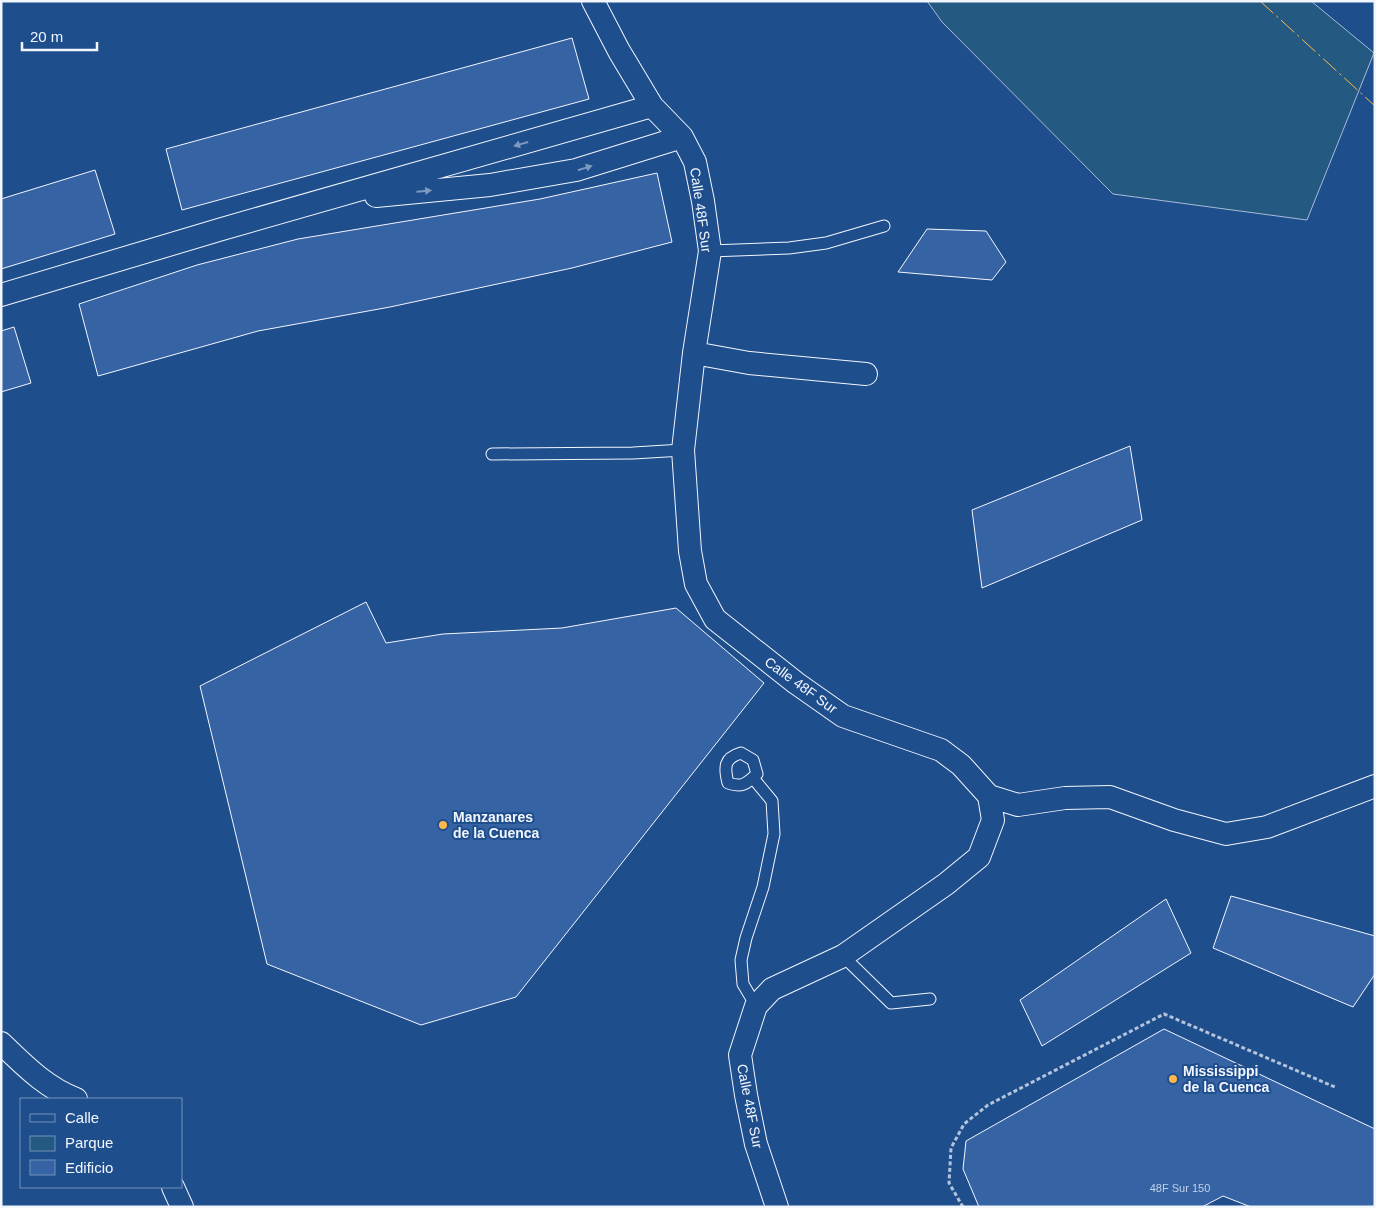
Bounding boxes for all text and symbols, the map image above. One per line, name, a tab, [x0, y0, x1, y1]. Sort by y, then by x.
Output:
scale bar	[22, 20, 98, 52]
text: 20 m	[30, 28, 63, 45]
one-way arrow	[513, 140, 528, 148]
one-way arrow	[577, 163, 592, 171]
street label: Calle 48F Sur	[687, 167, 715, 254]
one-way arrow	[416, 187, 432, 195]
street label: Calle 48F Sur	[762, 653, 841, 717]
place label: Manzanares de la Cuenca	[453, 809, 540, 841]
marker: Manzanares de la Cuenca	[437, 819, 449, 831]
street label: Calle 48F Sur	[734, 1062, 766, 1150]
place label: Mississippi de la Cuenca	[1183, 1063, 1270, 1095]
marker: Mississippi de la Cuenca	[1167, 1073, 1179, 1085]
legend	[20, 1098, 182, 1188]
text: Calle	[65, 1109, 99, 1126]
text: Parque	[65, 1134, 113, 1151]
text: Edificio	[65, 1159, 113, 1176]
house number: 48F Sur 150	[1150, 1182, 1210, 1194]

